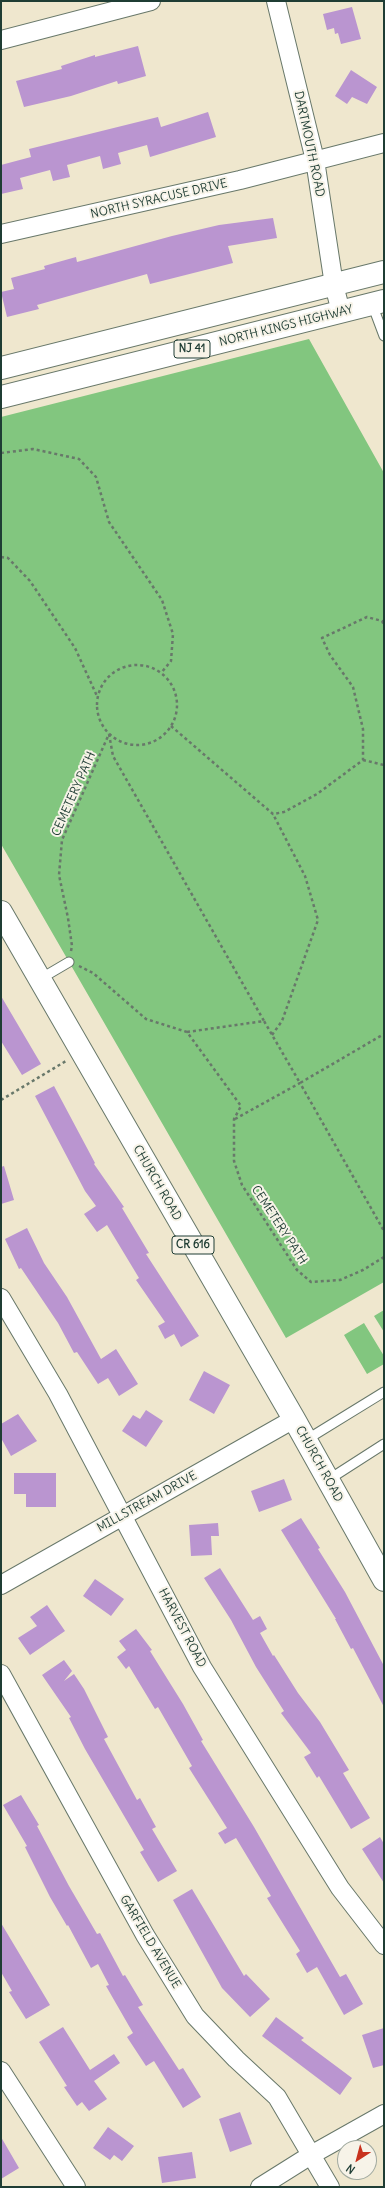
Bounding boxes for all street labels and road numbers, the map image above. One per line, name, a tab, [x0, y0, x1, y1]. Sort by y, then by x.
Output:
street label: DARTMOUTH ROAD	[291, 90, 327, 198]
street label: NORTH SYRACUSE DRIVE	[89, 176, 229, 222]
street label: NORTH KINGS HIGHWAY	[218, 302, 354, 350]
road number: NJ 41	[174, 340, 210, 358]
street label: CEMETERY PATH	[49, 750, 99, 838]
street label: CHURCH ROAD	[130, 1143, 184, 1223]
street label: CEMETERY PATH	[248, 1183, 310, 1267]
road number: CR 616	[172, 1236, 214, 1254]
street label: CHURCH ROAD	[292, 1424, 346, 1504]
street label: MILLSTREAM DRIVE	[95, 1469, 199, 1535]
street label: HARVEST ROAD	[155, 1586, 209, 1670]
street label: GARFIELD AVENUE	[116, 1893, 184, 1991]

